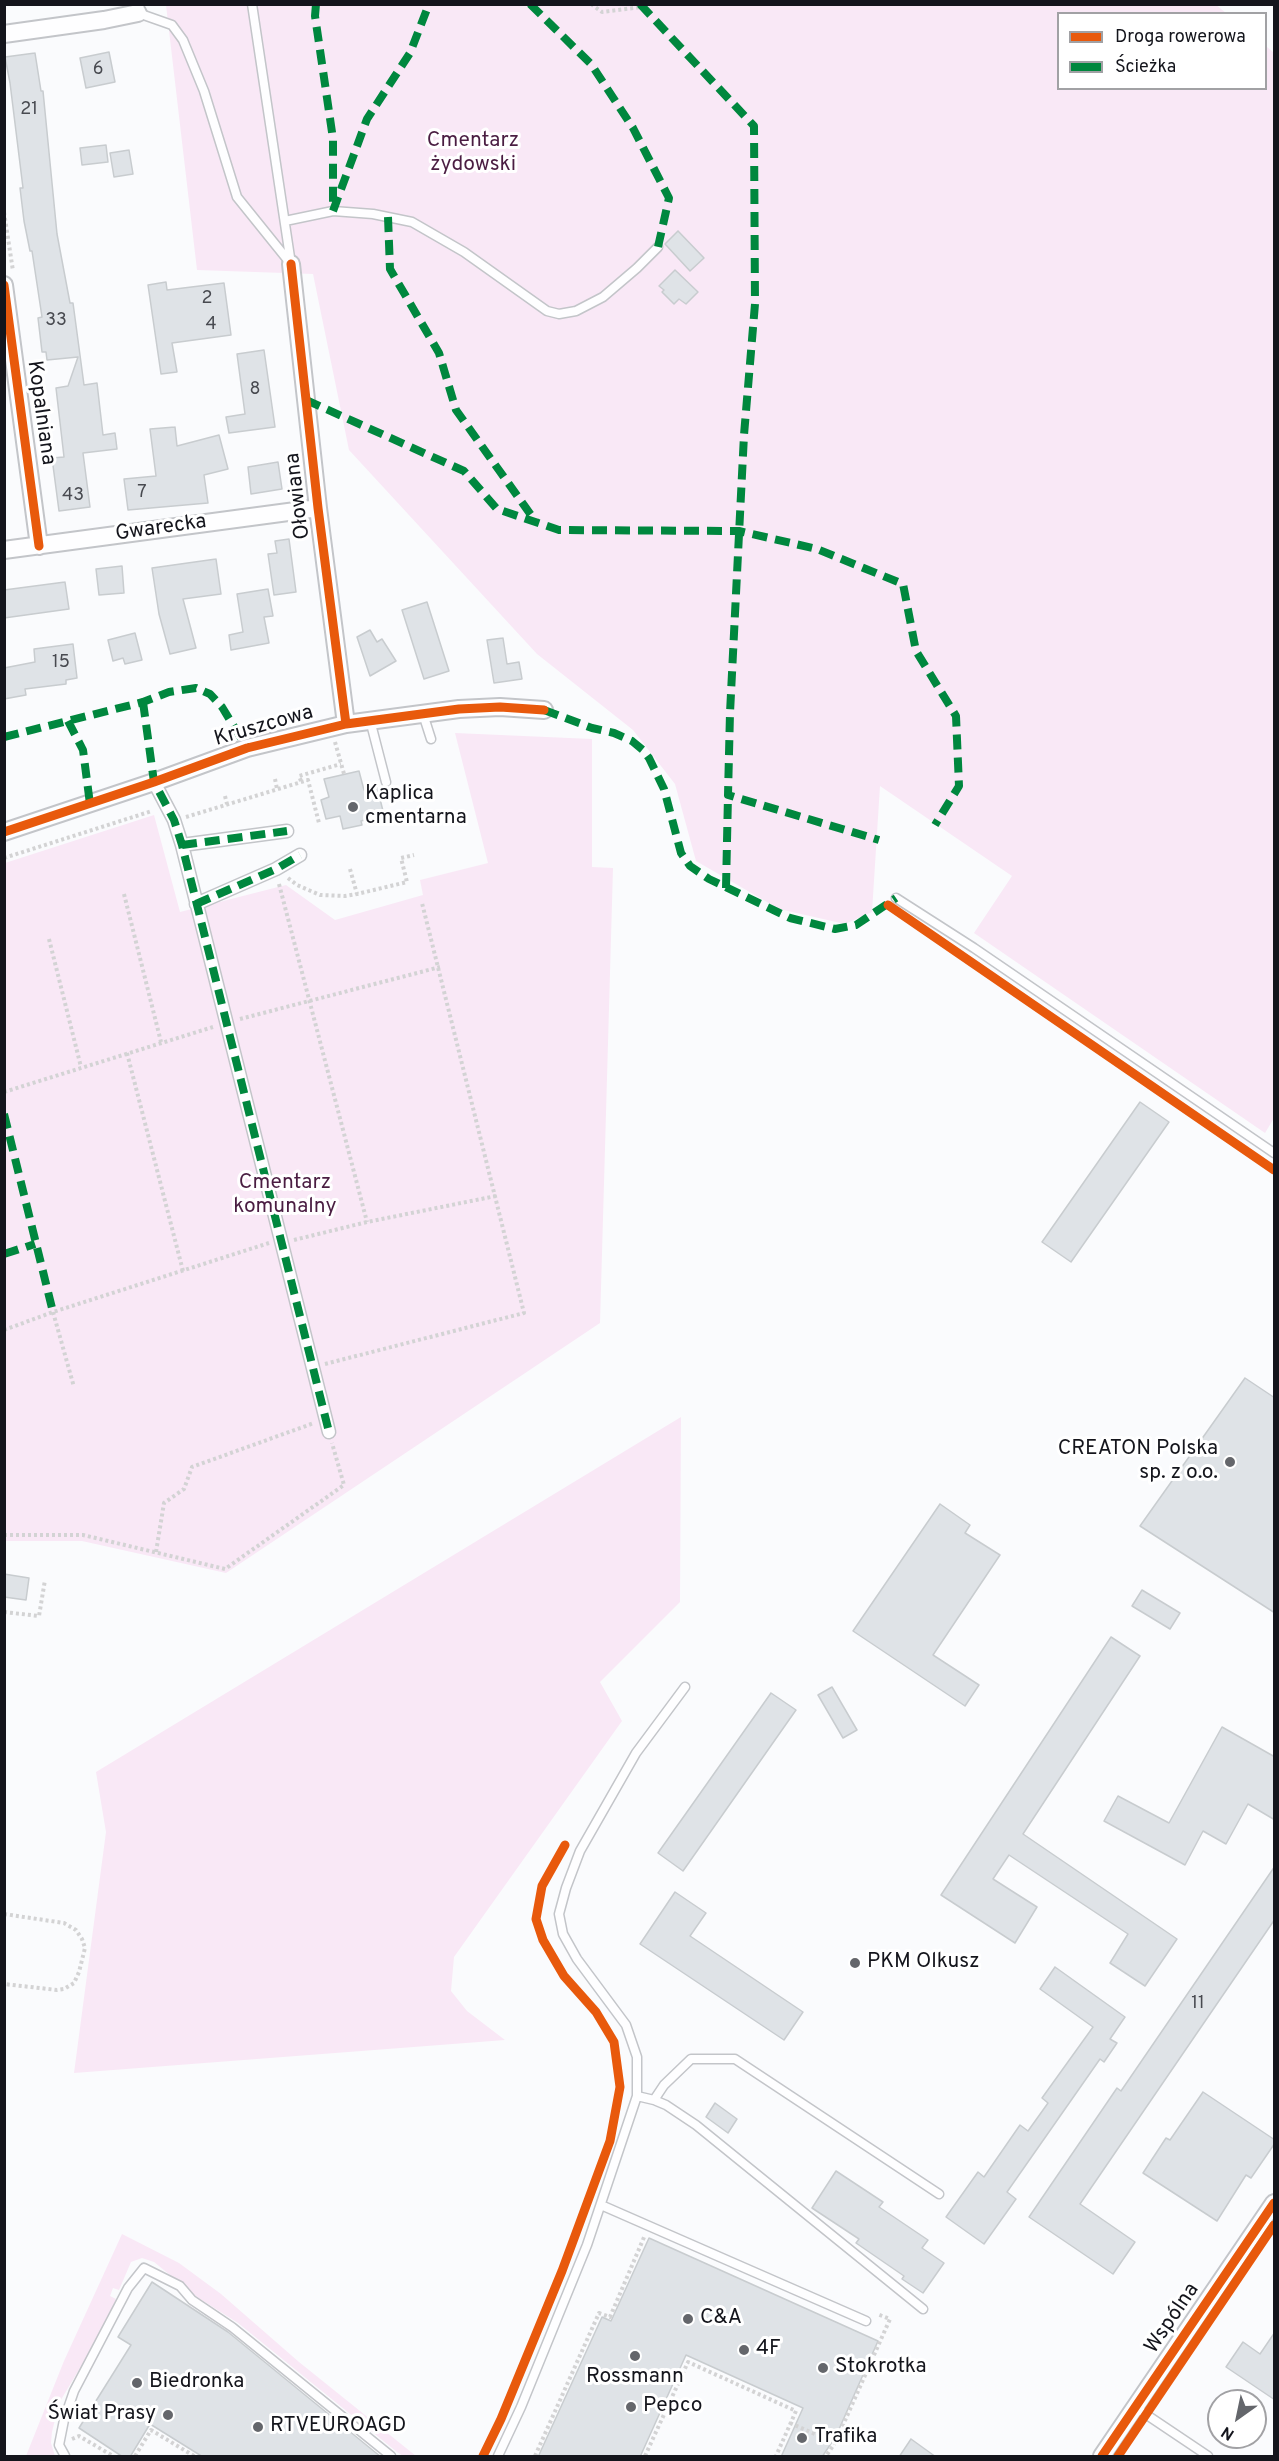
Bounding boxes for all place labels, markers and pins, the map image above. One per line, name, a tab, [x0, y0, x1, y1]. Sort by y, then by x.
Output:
place label: Kaplica cmentarna	[365, 782, 467, 832]
marker: Kaplica cmentarna	[346, 800, 360, 814]
place label: CREATON Polska sp. z o.o.	[1058, 1437, 1218, 1487]
marker: CREATON Polska sp. z o.o.	[1223, 1455, 1237, 1469]
place label: PKM Olkusz	[867, 1950, 980, 1976]
marker: PKM Olkusz	[848, 1956, 862, 1970]
place label: C&A	[700, 2306, 742, 2332]
marker: C&A	[681, 2312, 695, 2326]
place label: 4F	[756, 2337, 781, 2363]
marker: 4F	[737, 2343, 751, 2357]
marker: Rossmann	[628, 2349, 642, 2363]
place label: Stokrotka	[835, 2355, 926, 2381]
marker: Stokrotka	[816, 2361, 830, 2375]
place label: Rossmann	[586, 2365, 684, 2391]
place label: Biedronka	[149, 2370, 244, 2396]
marker: Biedronka	[130, 2376, 144, 2390]
place label: Pepco	[643, 2394, 702, 2420]
marker: Pepco	[624, 2400, 638, 2414]
place label: Świat Prasy	[48, 2402, 156, 2428]
marker: Świat Prasy	[161, 2408, 175, 2422]
place label: RTVEUROAGD	[270, 2414, 406, 2440]
marker: RTVEUROAGD	[251, 2420, 265, 2434]
place label: Trafika	[814, 2425, 877, 2451]
marker: Trafika	[795, 2431, 809, 2445]

